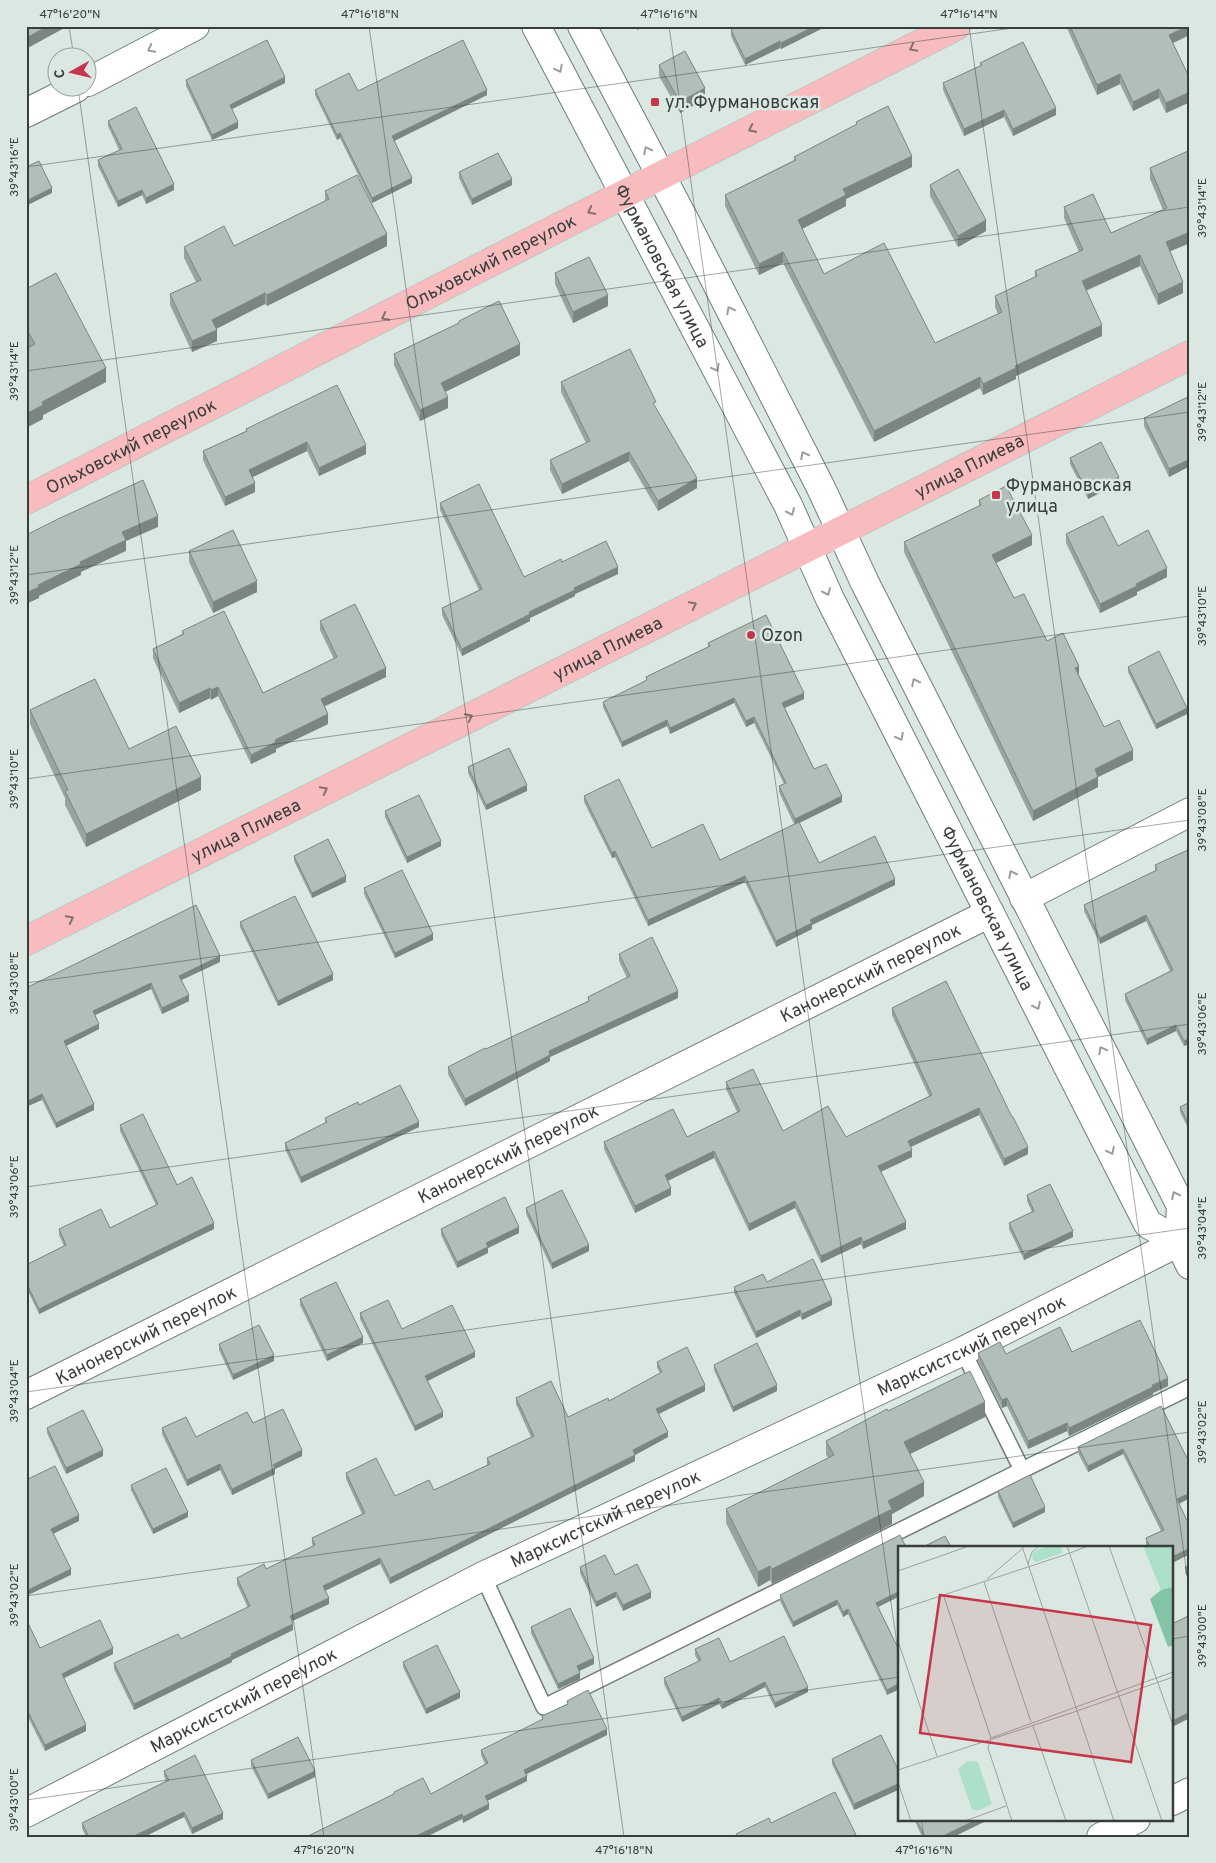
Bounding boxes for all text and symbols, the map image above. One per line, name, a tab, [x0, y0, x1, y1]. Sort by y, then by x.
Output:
text: 47°16'20"N	[39, 7, 101, 23]
text: 47°16'18"N	[341, 7, 399, 23]
text: 47°16'16"N	[640, 7, 698, 23]
text: 47°16'14"N	[940, 7, 998, 23]
one-way arrow	[909, 42, 918, 52]
one-way arrow	[147, 43, 156, 53]
north arrow	[48, 48, 98, 98]
one-way arrow	[553, 64, 563, 73]
text: С	[52, 68, 70, 79]
place label: ул. Фурмановская	[665, 92, 819, 115]
marker: ул. Фурмановская	[649, 96, 661, 108]
one-way arrow	[748, 123, 757, 133]
text: 39°43'16"E	[7, 137, 23, 197]
one-way arrow	[643, 146, 653, 155]
text: 39°43'14"E	[1195, 178, 1211, 238]
street label: Фурмановская улица	[608, 181, 713, 352]
one-way arrow	[587, 204, 596, 215]
street label: Ольховский переулок	[402, 210, 581, 317]
one-way arrow	[726, 306, 736, 315]
one-way arrow	[381, 311, 390, 321]
text: 39°43'14"E	[7, 341, 23, 401]
one-way arrow	[710, 363, 720, 372]
text: 39°43'12"E	[1195, 382, 1211, 442]
street label: Ольховский переулок	[43, 394, 221, 501]
street label: улица Плиева	[911, 430, 1029, 505]
one-way arrow	[800, 451, 810, 460]
place label: Фурмановская улица	[1006, 475, 1132, 519]
marker: Фурмановская улица	[990, 489, 1002, 501]
one-way arrow	[785, 507, 796, 516]
text: 39°43'12"E	[7, 545, 23, 605]
text: 39°43'10"E	[1195, 586, 1211, 646]
one-way arrow	[820, 587, 831, 596]
one-way arrow	[687, 601, 696, 611]
street label: улица Плиева	[549, 612, 667, 687]
place label: Ozon	[761, 625, 803, 648]
marker: Ozon	[745, 629, 757, 641]
one-way arrow	[911, 678, 921, 687]
one-way arrow	[464, 713, 473, 723]
one-way arrow	[894, 732, 904, 741]
text: 39°43'10"E	[7, 749, 23, 809]
one-way arrow	[319, 786, 328, 796]
text: 39°43'08"E	[1195, 788, 1211, 852]
street label: улица Плиева	[188, 795, 305, 869]
street label: Фурмановская улица	[934, 823, 1037, 995]
one-way arrow	[1008, 870, 1018, 879]
one-way arrow	[65, 915, 74, 925]
street label: Канонерский переулок	[777, 919, 965, 1029]
text: 39°43'08"E	[7, 951, 23, 1015]
text: 39°43'06"E	[1195, 992, 1211, 1056]
one-way arrow	[1031, 1001, 1041, 1010]
one-way arrow	[1098, 1046, 1108, 1055]
street label: Канонерский переулок	[415, 1100, 603, 1210]
one-way arrow	[1105, 1146, 1115, 1155]
text: 39°43'06"E	[7, 1155, 23, 1219]
one-way arrow	[1171, 1191, 1181, 1200]
text: 39°43'04"E	[1195, 1196, 1211, 1260]
street label: Канонерский переулок	[52, 1282, 241, 1391]
street label: Марксистский переулок	[874, 1291, 1070, 1402]
text: 39°43'04"E	[7, 1359, 23, 1423]
text: 39°43'02"E	[1195, 1400, 1211, 1464]
street label: Марксистский переулок	[507, 1466, 705, 1574]
inset map	[898, 1546, 1174, 1820]
text: 39°43'02"E	[7, 1563, 23, 1627]
text: 39°43'00"E	[1195, 1604, 1211, 1668]
street label: Марксистский переулок	[147, 1644, 341, 1759]
text: 39°43'00"E	[7, 1768, 23, 1832]
text: 47°16'20"N	[293, 1843, 355, 1859]
text: 47°16'18"N	[595, 1843, 653, 1859]
text: 47°16'16"N	[895, 1843, 953, 1859]

